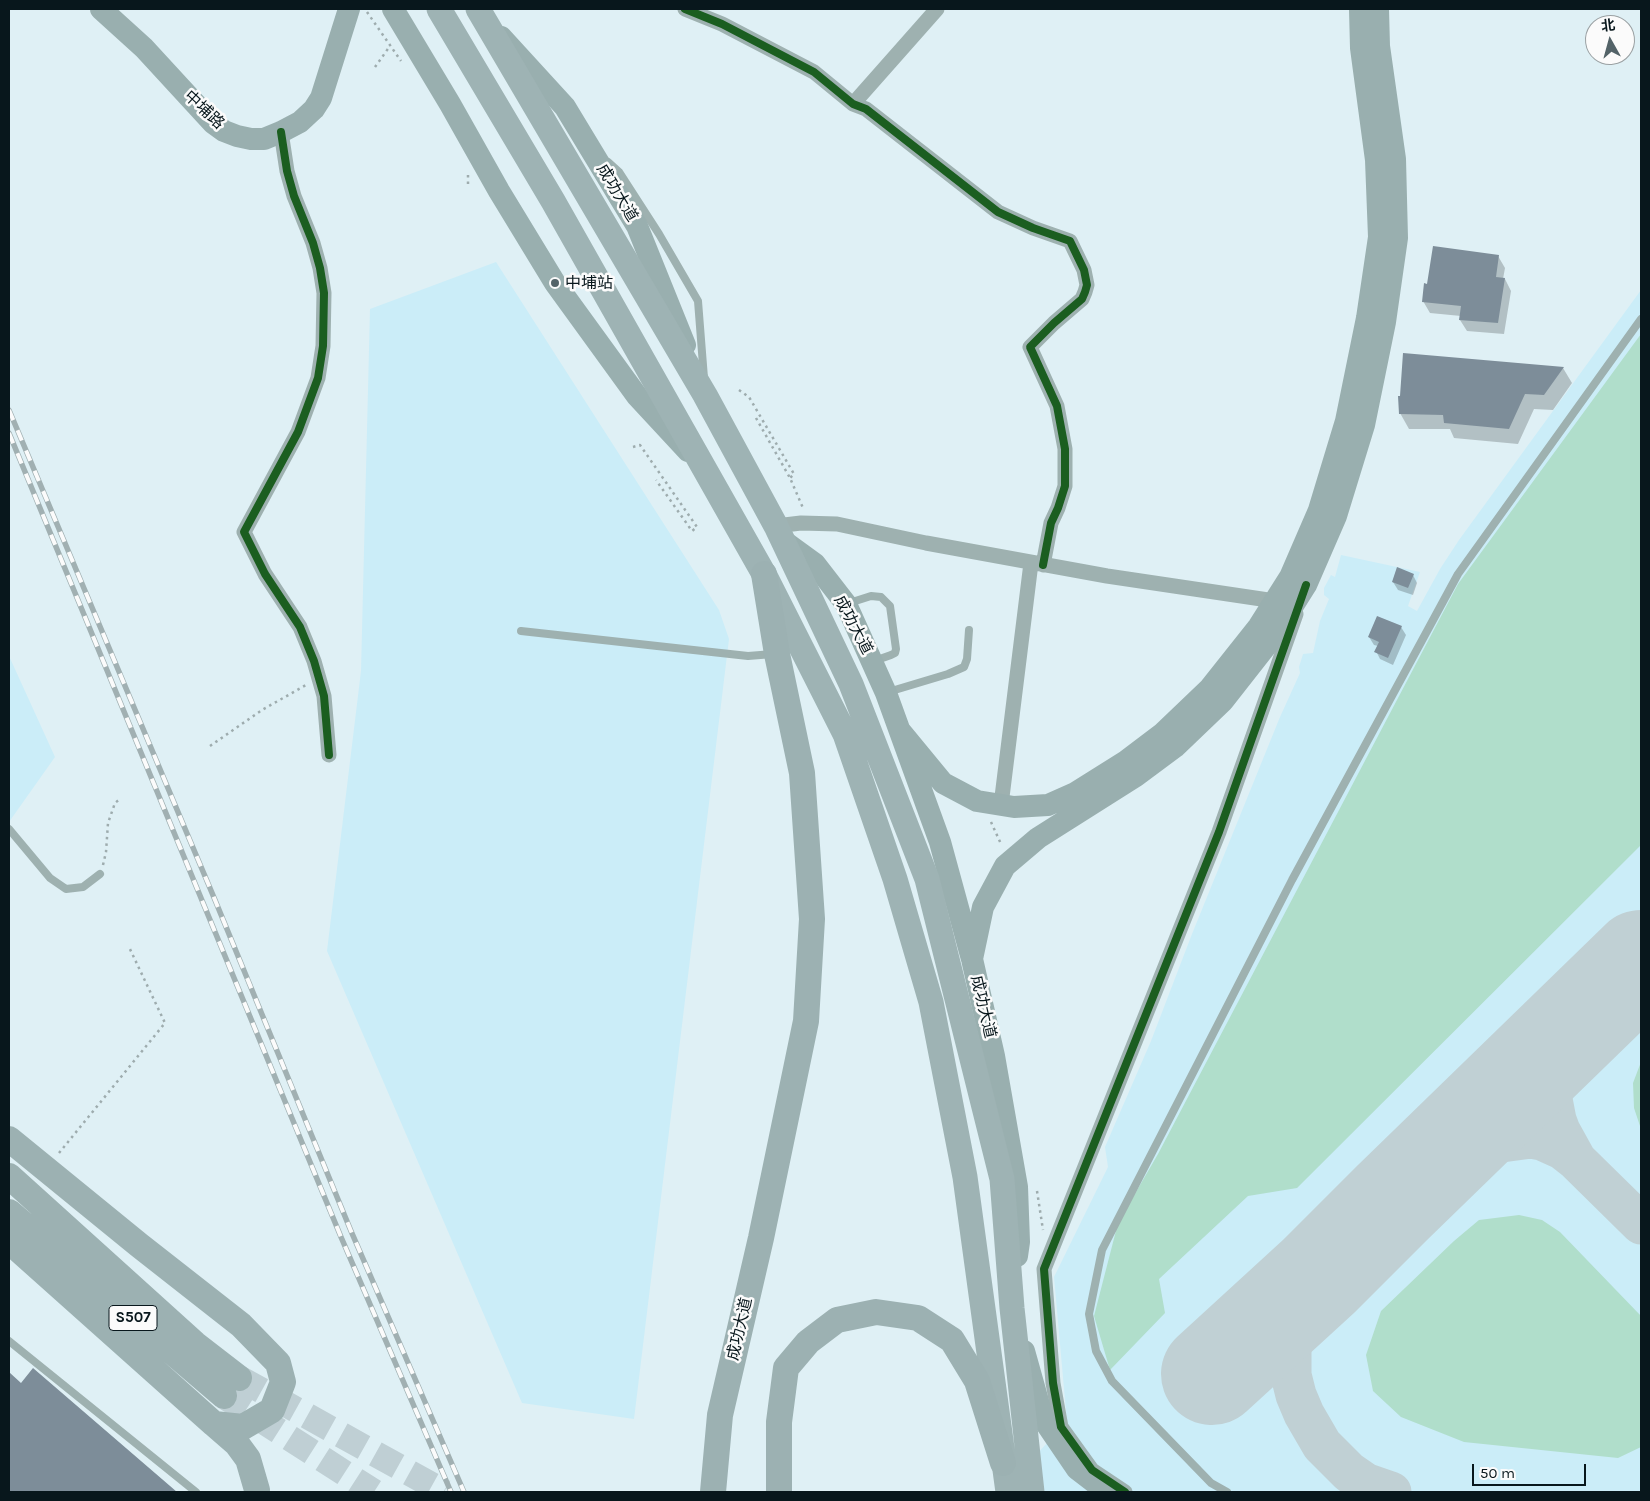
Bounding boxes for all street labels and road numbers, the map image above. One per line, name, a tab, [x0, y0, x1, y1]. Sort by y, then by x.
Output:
street label: 中埔路	[180, 87, 228, 133]
street label: 成功大道	[592, 161, 642, 225]
street label: 成功大道	[830, 592, 876, 658]
street label: 成功大道	[966, 974, 1000, 1040]
street label: 成功大道	[723, 1296, 757, 1362]
road number: S507	[109, 1306, 157, 1330]

